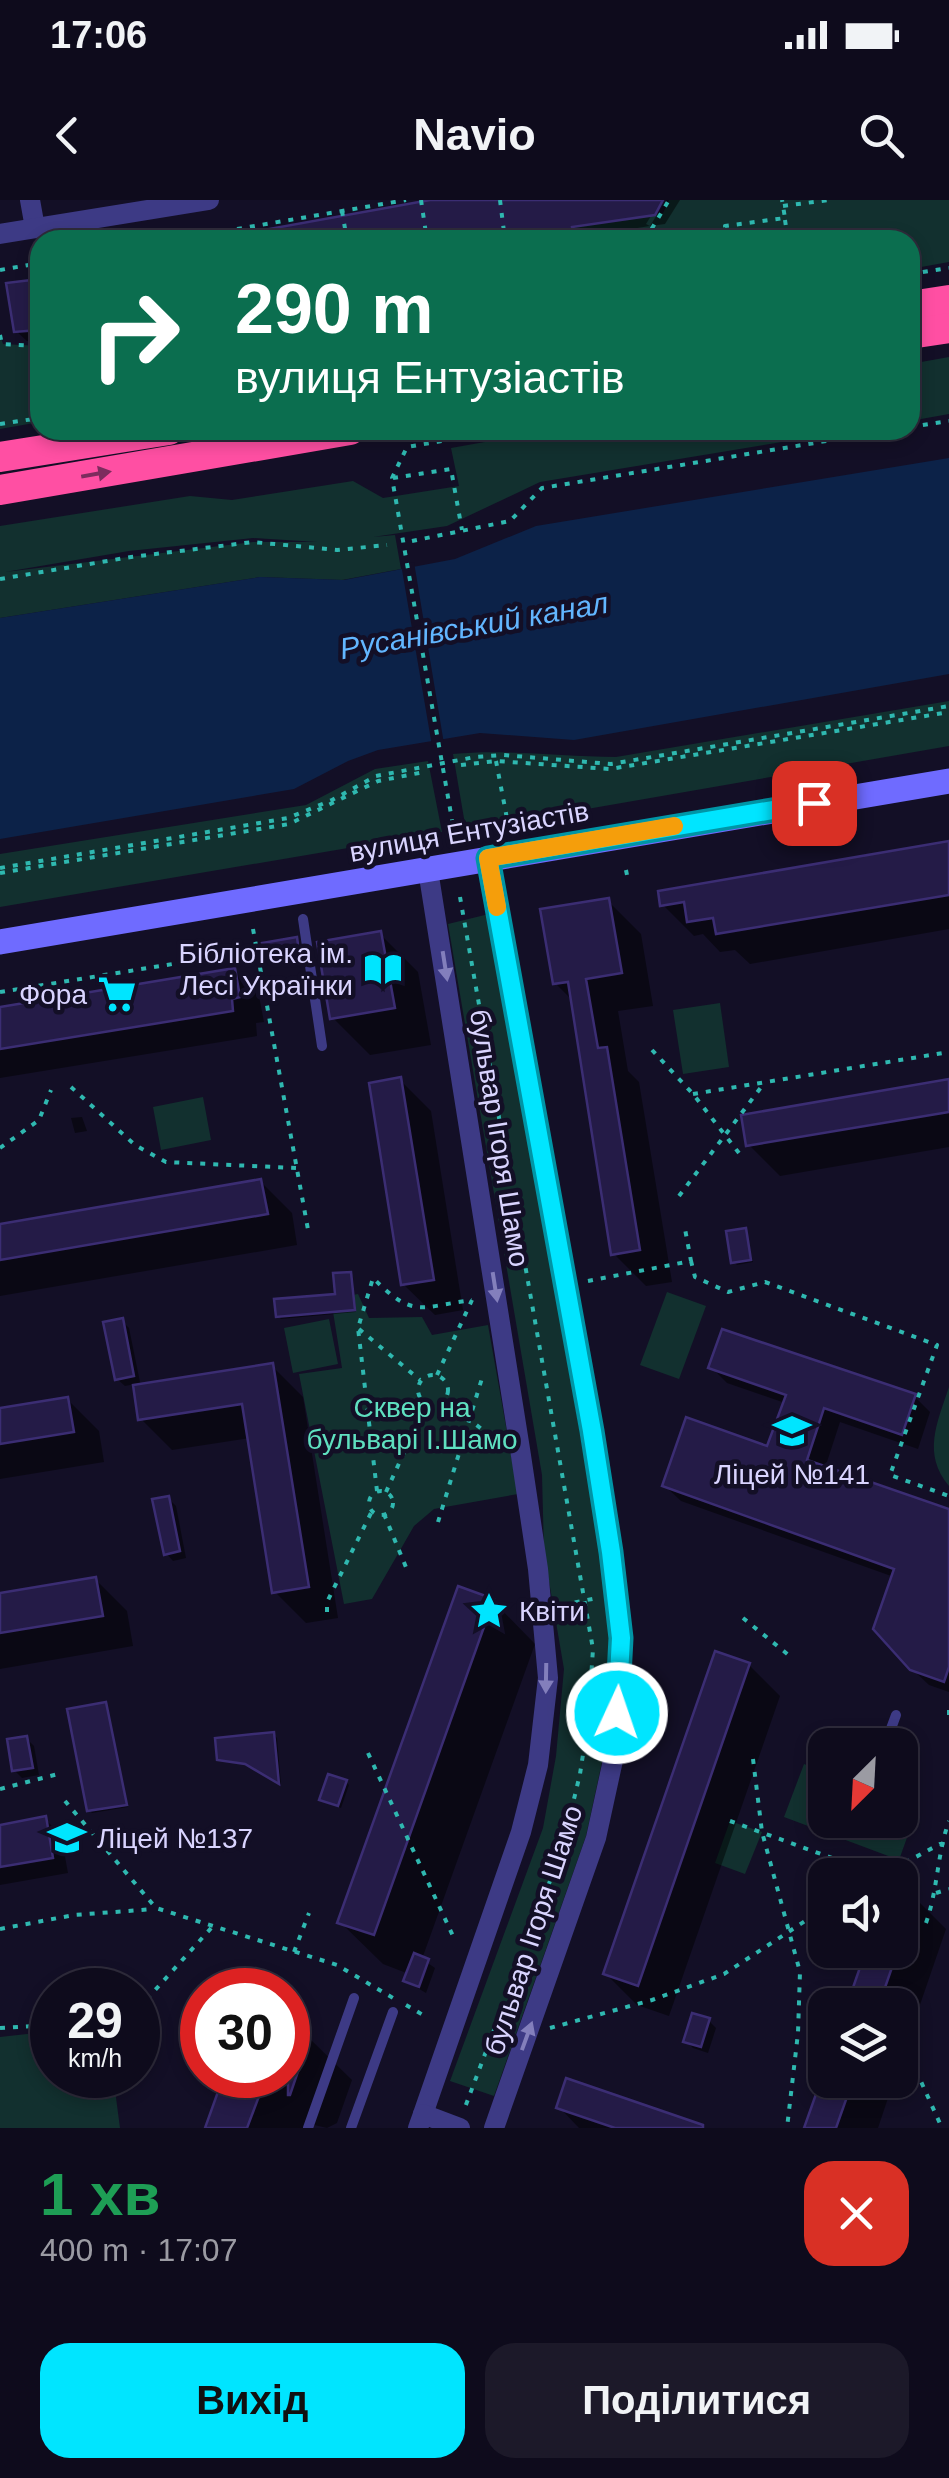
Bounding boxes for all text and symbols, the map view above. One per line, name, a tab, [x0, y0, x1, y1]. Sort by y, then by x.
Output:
text: 17:06	[50, 14, 147, 56]
icon: back	[40, 108, 95, 163]
icon: search	[854, 108, 909, 163]
text: Navio	[413, 109, 536, 160]
icon: right	[70, 270, 200, 400]
text: 290 m	[235, 270, 433, 348]
text: вулиця Ентузіастів	[235, 352, 625, 403]
one-way arrow	[81, 466, 112, 481]
water label: Русанівський канал	[337, 586, 611, 665]
pin	[772, 761, 857, 846]
icon: arrive	[787, 776, 842, 831]
street label: вулиця Ентузіастів	[347, 795, 591, 868]
place label: Бібліотека ім. Лесі Українки	[179, 938, 353, 1001]
library icon: Бібліотека ім. Лесі Українки	[362, 948, 404, 990]
one-way arrow	[438, 951, 453, 982]
supermarket icon: Фора	[96, 973, 138, 1015]
place label: Фора	[19, 979, 87, 1010]
street label: бульвар Ігоря Шамо	[464, 1007, 535, 1269]
one-way arrow	[488, 1272, 503, 1303]
park label: Сквер на бульварі І.Шамо	[306, 1392, 518, 1455]
school or university icon: Ліцей №141	[771, 1410, 813, 1452]
place label: Ліцей №141	[714, 1459, 870, 1490]
place icon: Квіти	[468, 1590, 510, 1632]
place label: Квіти	[519, 1596, 585, 1627]
position arrow	[565, 1661, 669, 1765]
one-way arrow	[538, 1663, 554, 1695]
north arrow	[808, 1728, 918, 1838]
map controls	[808, 1728, 918, 2098]
street label: бульвар Ігоря Шамо	[478, 1802, 588, 2059]
school or university icon: Ліцей №137	[46, 1817, 88, 1859]
place label: Ліцей №137	[97, 1823, 253, 1854]
button: sound	[808, 1858, 918, 1968]
speed limit sign: 30	[180, 1968, 310, 2098]
button: layers	[808, 1988, 918, 2098]
text: 29	[67, 1993, 123, 2049]
one-way arrow	[520, 2021, 535, 2051]
text: km/h	[68, 2044, 122, 2072]
text: 1 хв	[40, 2161, 160, 2228]
button: close	[804, 2161, 909, 2266]
text: 400 m · 17:07	[40, 2232, 237, 2268]
button: Вихід	[40, 2343, 465, 2458]
button: Поділитися	[485, 2343, 909, 2458]

